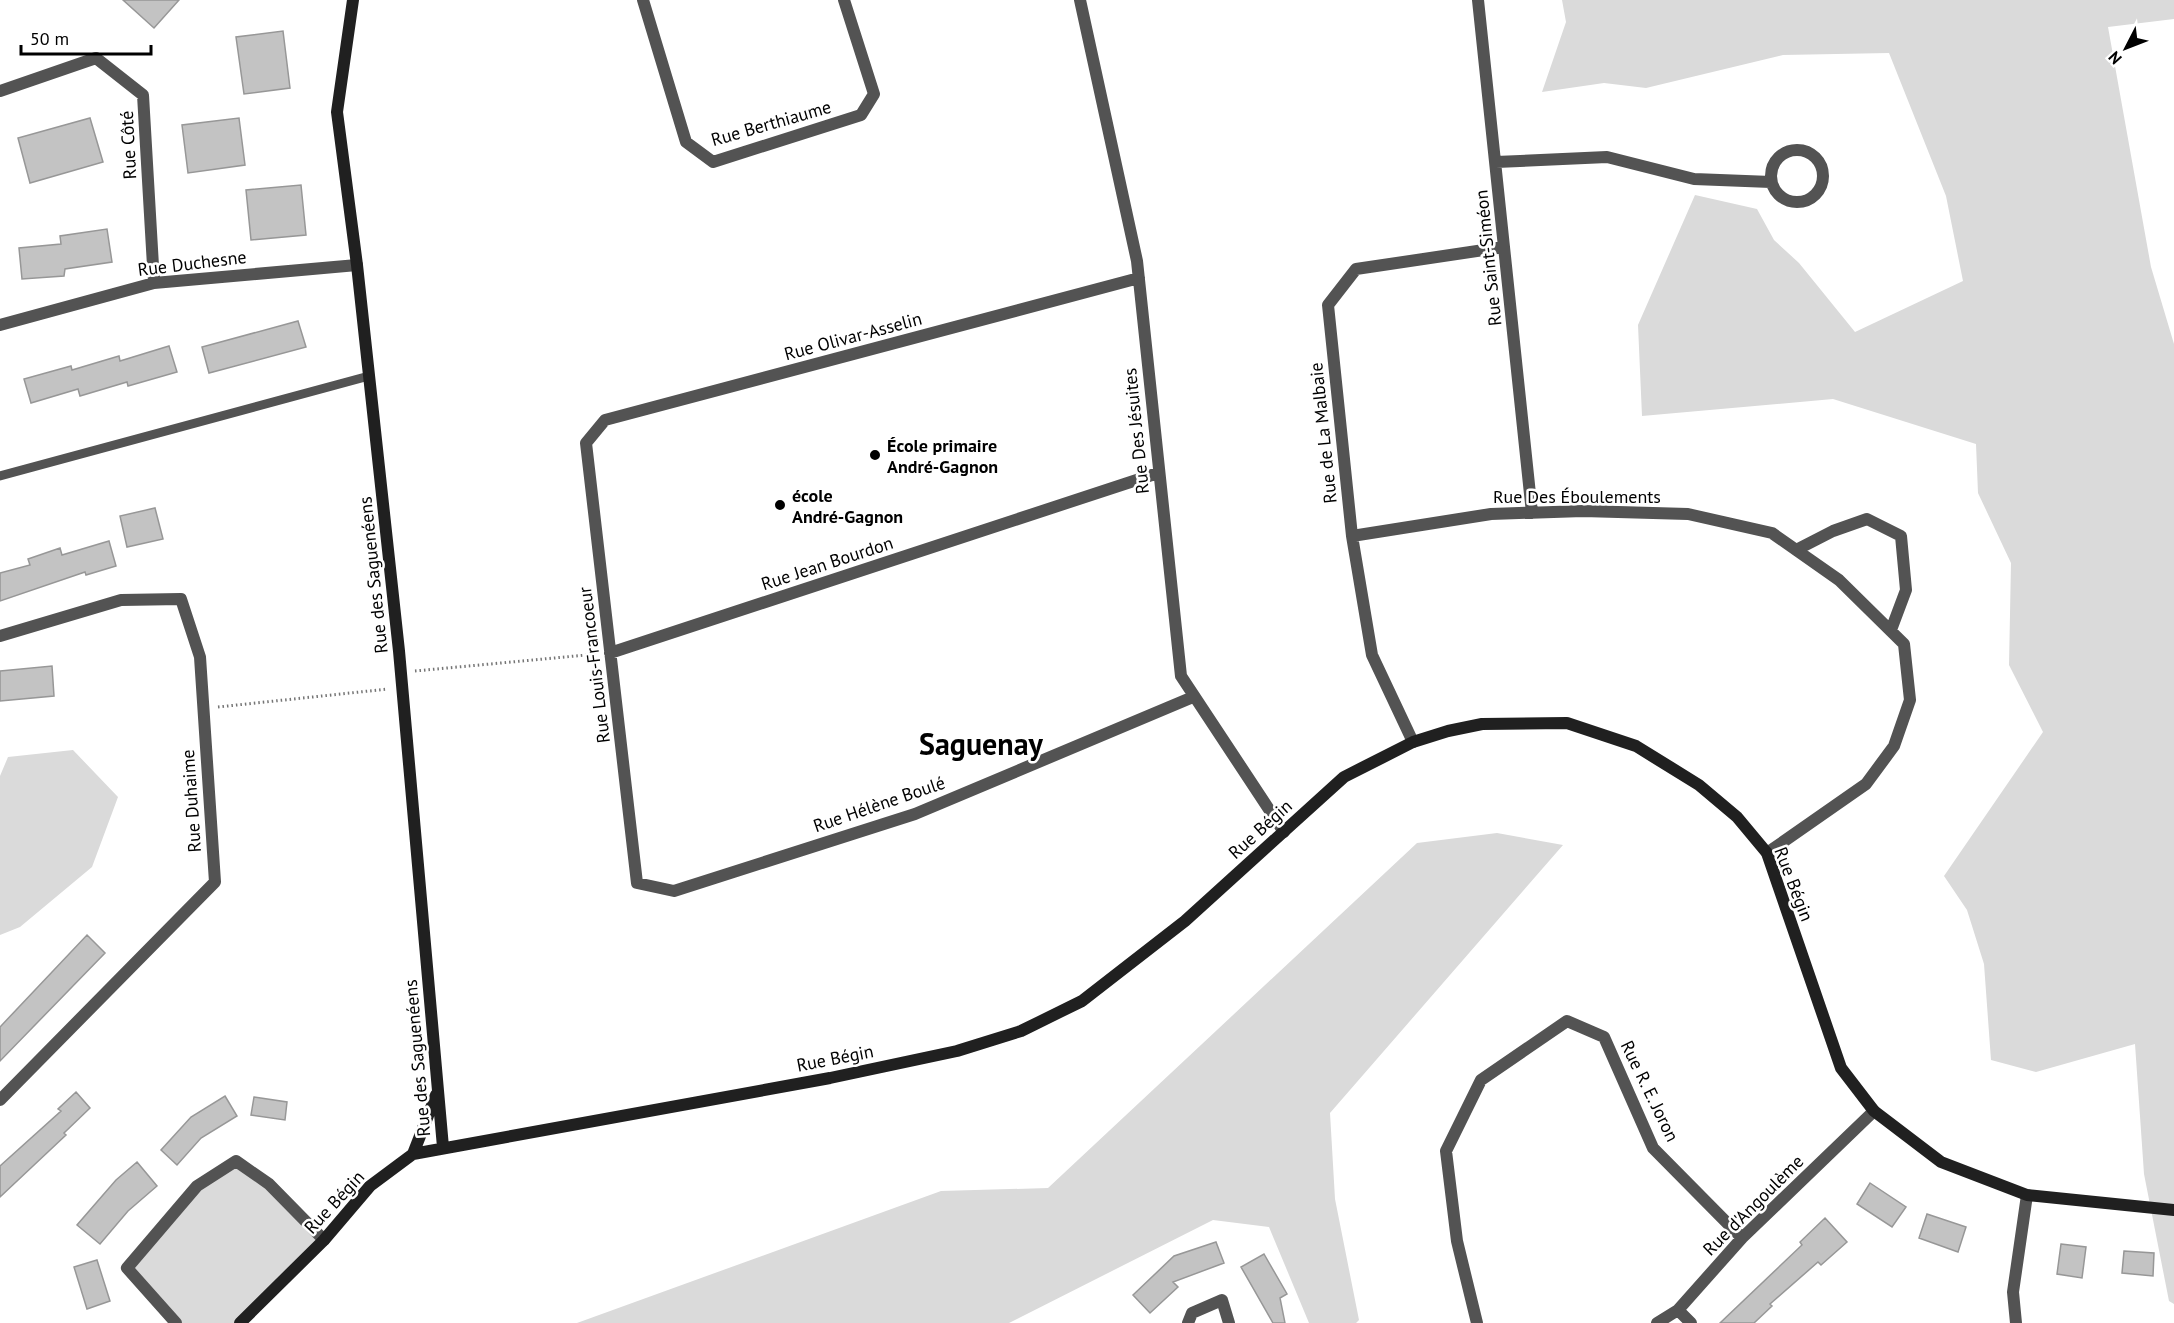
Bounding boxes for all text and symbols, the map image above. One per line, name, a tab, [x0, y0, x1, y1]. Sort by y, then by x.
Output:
scale bar	[21, 18, 152, 56]
north arrow	[2096, 18, 2156, 78]
text: 50 m	[30, 27, 69, 50]
text: N	[2104, 47, 2126, 69]
street label: Rue Berthiaume	[708, 95, 834, 151]
street label: Rue Côté	[115, 110, 141, 180]
street label: Rue Saint-Siméon	[1469, 189, 1507, 327]
street label: Rue Duchesne	[136, 245, 248, 281]
street label: Rue Olivar-Asselin	[782, 307, 924, 365]
street label: Rue de La Malbaie	[1304, 361, 1342, 505]
street label: Rue Des Jésuites	[1118, 367, 1154, 495]
place label: École primaire André-Gagnon	[887, 434, 998, 478]
marker: École primaire André-Gagnon	[868, 448, 882, 462]
place label: école André-Gagnon	[792, 484, 903, 528]
street label: Rue Des Éboulements	[1493, 485, 1661, 508]
street label: Rue des Saguenéens	[353, 495, 393, 655]
marker: école André-Gagnon	[773, 498, 787, 512]
street label: Rue Jean Bourdon	[758, 531, 896, 595]
street label: Rue Louis-Francoeur	[573, 586, 615, 744]
district label: Saguenay	[919, 724, 1044, 763]
street label: Rue Duhaime	[176, 749, 206, 853]
street label: Rue Hélène Boulé	[810, 771, 948, 837]
street label: Rue Bégin	[1223, 794, 1297, 864]
street label: Rue Bégin	[1769, 843, 1819, 925]
street label: Rue des Saguenéens	[399, 978, 435, 1138]
street label: Rue R. E. Joron	[1616, 1037, 1684, 1145]
street label: Rue Bégin	[795, 1039, 875, 1077]
street label: Rue d'Angoulème	[1698, 1150, 1808, 1260]
street label: Rue Bégin	[299, 1166, 369, 1238]

